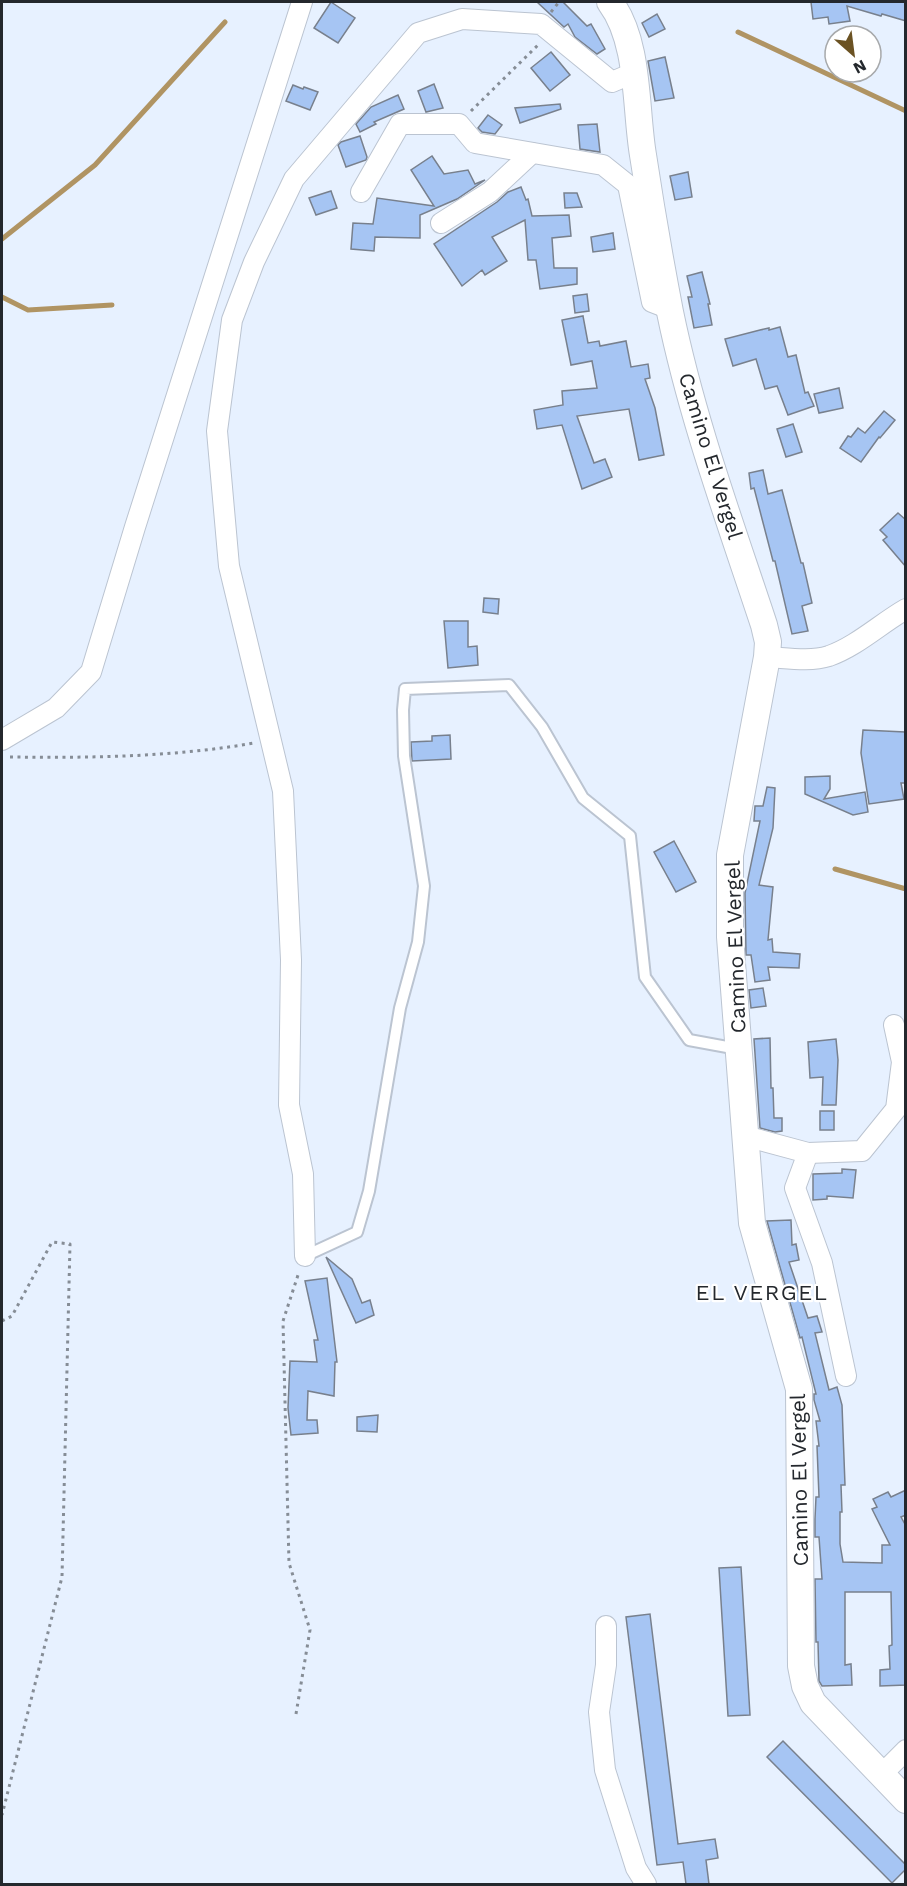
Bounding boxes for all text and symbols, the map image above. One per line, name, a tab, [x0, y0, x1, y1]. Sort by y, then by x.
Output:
north arrow	[823, 24, 883, 84]
text: N	[850, 56, 870, 78]
street label: Camino El Vergel	[674, 370, 748, 543]
street label: Camino El Vergel	[719, 860, 751, 1034]
district label: EL VERGEL	[696, 1280, 828, 1305]
street label: Camino El Vergel	[785, 1393, 813, 1567]

